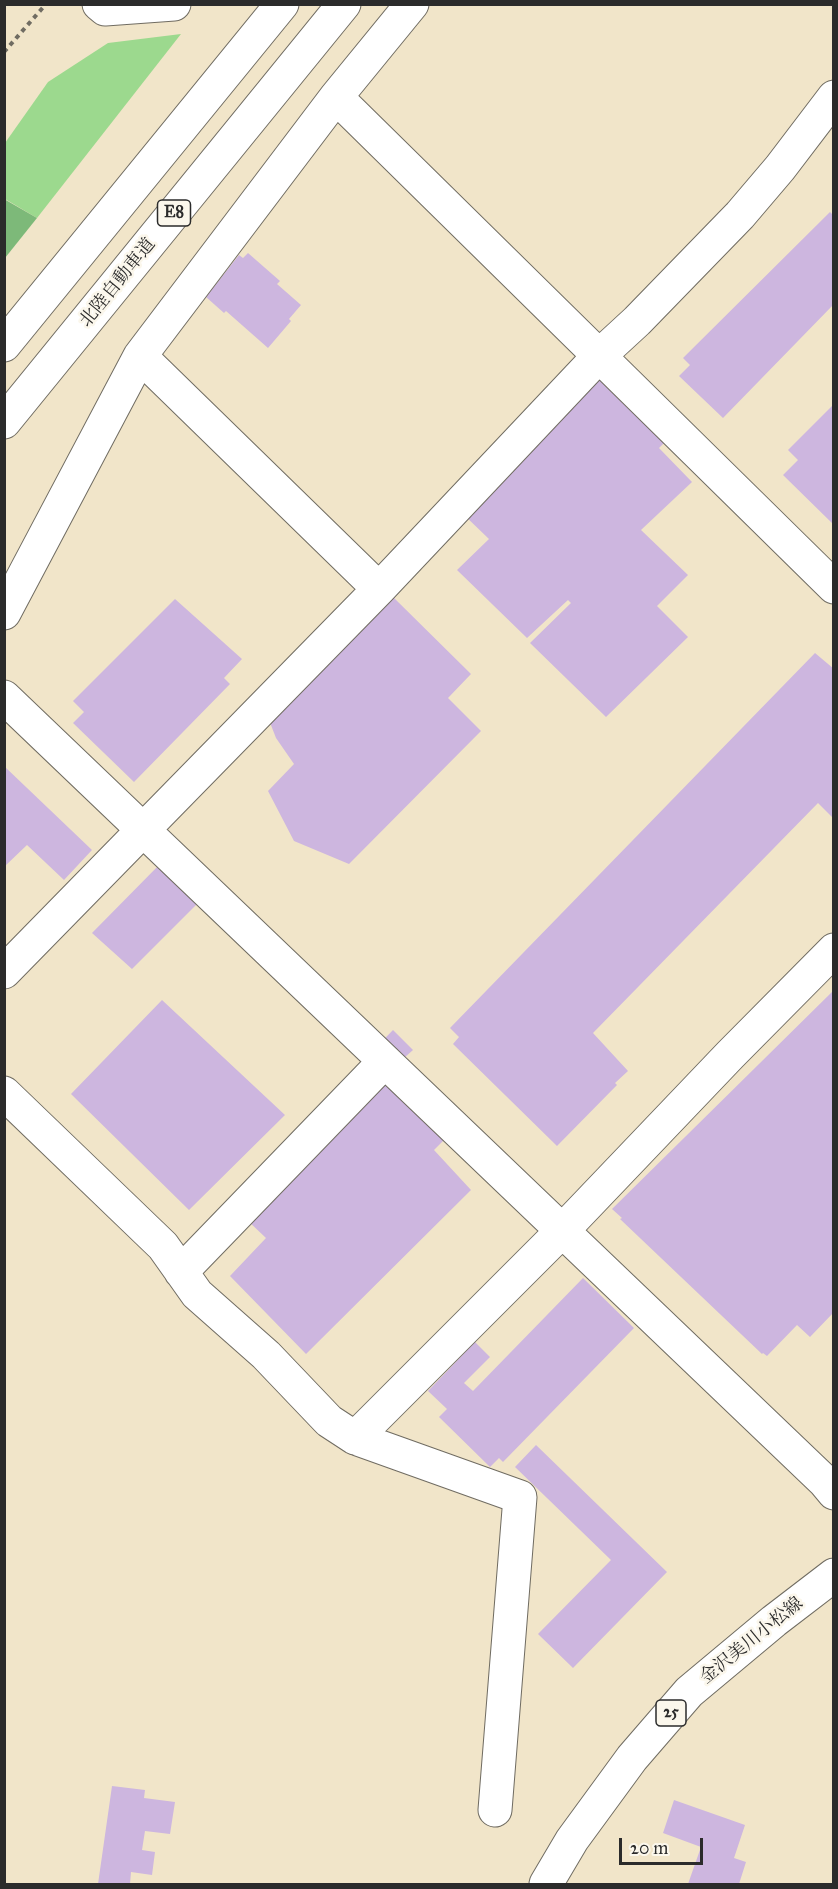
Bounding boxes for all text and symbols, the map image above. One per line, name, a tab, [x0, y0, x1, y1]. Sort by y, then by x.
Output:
road number: E8	[158, 200, 190, 226]
street label: 北陸自動車道	[76, 234, 160, 332]
street label: 金沢美川小松線	[696, 1593, 808, 1689]
road number: 25	[656, 1700, 686, 1726]
scale bar	[622, 1826, 706, 1864]
text: 20 m	[630, 1837, 668, 1859]

